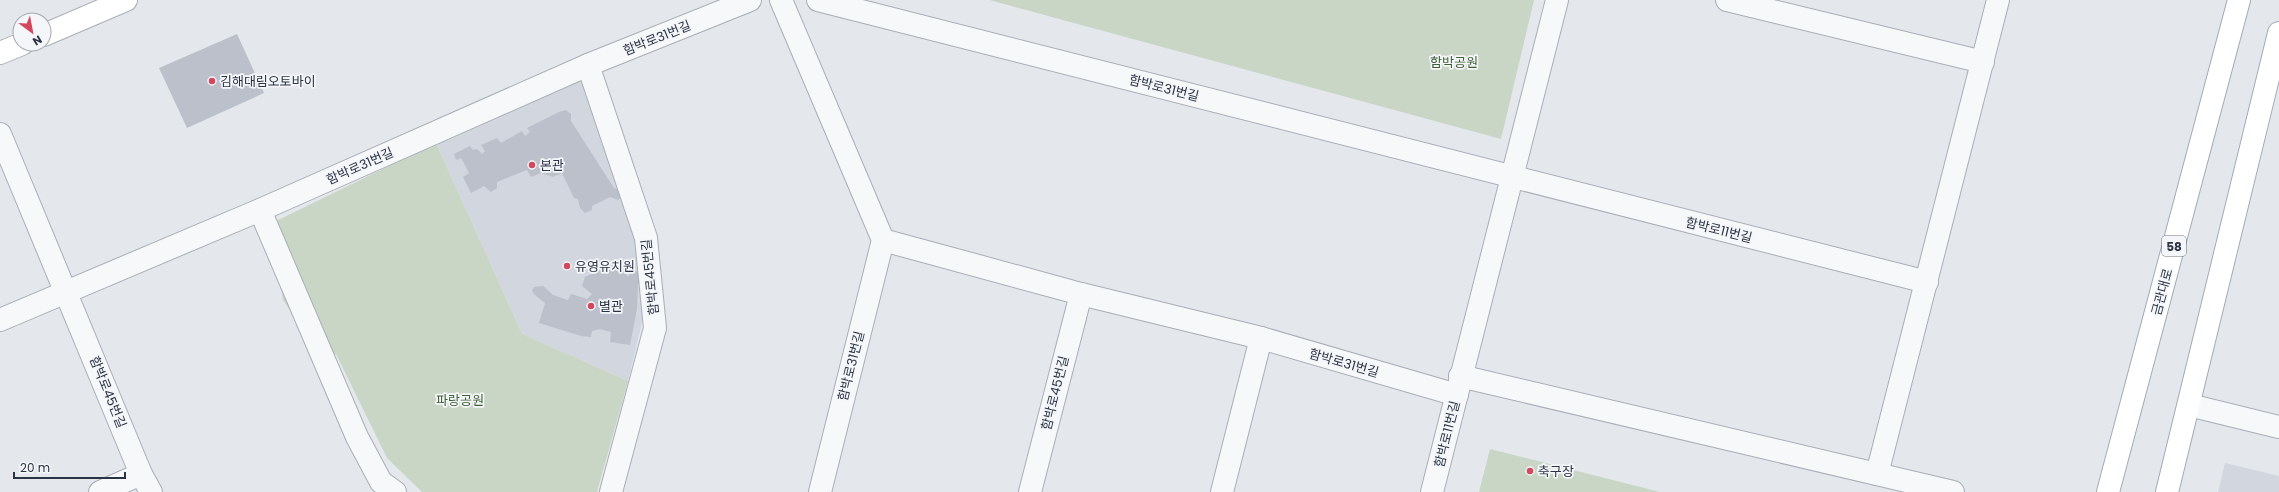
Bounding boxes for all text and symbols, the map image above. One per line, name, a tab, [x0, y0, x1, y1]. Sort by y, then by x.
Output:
north arrow	[12, 12, 52, 52]
street label: 함박로31번길	[620, 16, 694, 60]
text: N	[30, 32, 45, 49]
park label: 함박공원	[1430, 53, 1478, 72]
street label: 함박로31번길	[1127, 70, 1201, 106]
place label: 김해대림오토바이	[220, 72, 316, 91]
marker: 김해대림오토바이	[207, 76, 217, 86]
street label: 함박로31번길	[323, 143, 397, 189]
place label: 본관	[540, 156, 564, 175]
marker: 본관	[527, 160, 537, 170]
street label: 함박로11번길	[1684, 213, 1754, 247]
road number: 58	[2162, 236, 2186, 256]
street label: 함박로45번길	[637, 238, 663, 316]
place label: 유영유치원	[575, 257, 635, 276]
marker: 유영유치원	[562, 261, 572, 271]
street label: 금관대로	[2147, 266, 2177, 318]
place label: 별관	[599, 297, 623, 316]
marker: 별관	[586, 301, 596, 311]
street label: 함박로31번길	[833, 329, 869, 403]
street label: 함박로31번길	[1307, 344, 1381, 382]
street label: 함박로45번길	[85, 353, 131, 431]
street label: 함박로45번길	[1037, 354, 1073, 432]
park label: 파랑공원	[436, 391, 484, 410]
street label: 함박로11번길	[1430, 399, 1464, 469]
scale bar	[14, 454, 125, 480]
text: 20 m	[20, 459, 50, 476]
place label: 축구장	[1538, 462, 1574, 481]
marker: 축구장	[1525, 466, 1535, 476]

